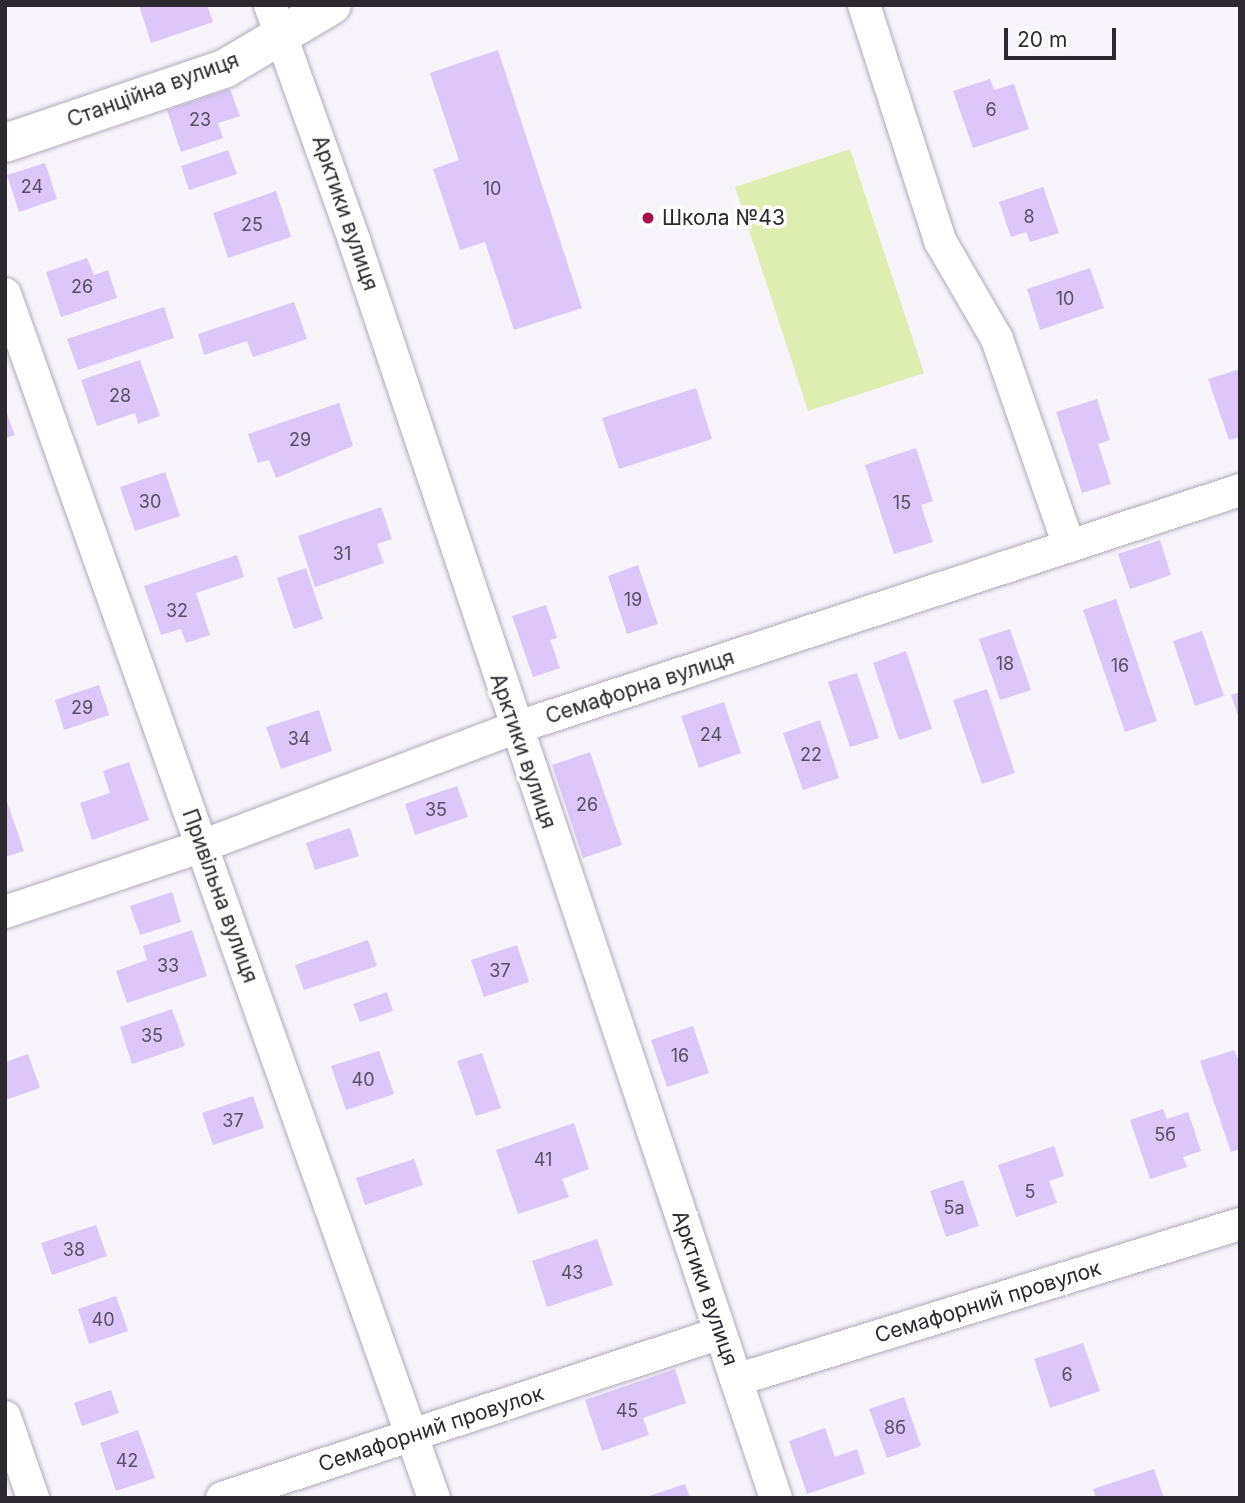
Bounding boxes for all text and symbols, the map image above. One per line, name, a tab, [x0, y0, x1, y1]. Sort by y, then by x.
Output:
scale bar	[1007, 14, 1119, 58]
text: 20 m	[1017, 27, 1067, 52]
street label: Станційна вулиця	[64, 47, 242, 133]
house number: 6	[985, 99, 997, 121]
house number: 23	[189, 109, 211, 131]
street label: Арктики вулиця	[307, 132, 383, 294]
house number: 24	[21, 176, 43, 198]
house number: 10	[483, 178, 501, 200]
place label: Школа №43	[662, 205, 785, 231]
house number: 8	[1023, 206, 1035, 228]
marker: Школа №43	[640, 210, 656, 226]
house number: 25	[241, 214, 263, 236]
house number: 26	[71, 276, 93, 298]
house number: 10	[1056, 288, 1074, 310]
house number: 28	[109, 385, 131, 407]
house number: 29	[289, 429, 311, 451]
house number: 30	[139, 491, 161, 513]
house number: 15	[893, 492, 911, 514]
house number: 31	[333, 543, 351, 565]
house number: 19	[624, 589, 642, 611]
house number: 32	[166, 600, 188, 622]
street label: Семафорна вулиця	[542, 645, 738, 729]
house number: 18	[996, 653, 1014, 675]
house number: 16	[1111, 655, 1129, 677]
street label: Арктики вулиця	[485, 670, 561, 832]
house number: 29	[71, 697, 93, 719]
house number: 24	[700, 724, 722, 746]
house number: 34	[288, 728, 310, 750]
house number: 22	[800, 744, 822, 766]
house number: 26	[576, 794, 598, 816]
house number: 35	[425, 799, 447, 821]
street label: Привільна вулиця	[177, 806, 263, 986]
house number: 33	[157, 955, 179, 977]
house number: 37	[489, 960, 511, 982]
house number: 35	[141, 1025, 163, 1047]
house number: 16	[671, 1045, 689, 1067]
house number: 40	[352, 1069, 374, 1091]
house number: 37	[222, 1110, 244, 1132]
house number: 5б	[1154, 1124, 1176, 1146]
house number: 41	[534, 1149, 552, 1171]
house number: 5	[1025, 1181, 1035, 1203]
house number: 5а	[943, 1197, 965, 1219]
street label: Арктики вулиця	[667, 1207, 743, 1369]
house number: 38	[63, 1239, 85, 1261]
street label: Семафорний провулок	[872, 1256, 1104, 1348]
house number: 43	[561, 1262, 583, 1284]
house number: 40	[92, 1309, 114, 1331]
house number: 6	[1061, 1364, 1073, 1386]
street label: Семафорний провулок	[315, 1381, 547, 1477]
house number: 45	[616, 1400, 638, 1422]
house number: 8б	[884, 1417, 906, 1439]
house number: 42	[116, 1450, 138, 1472]

